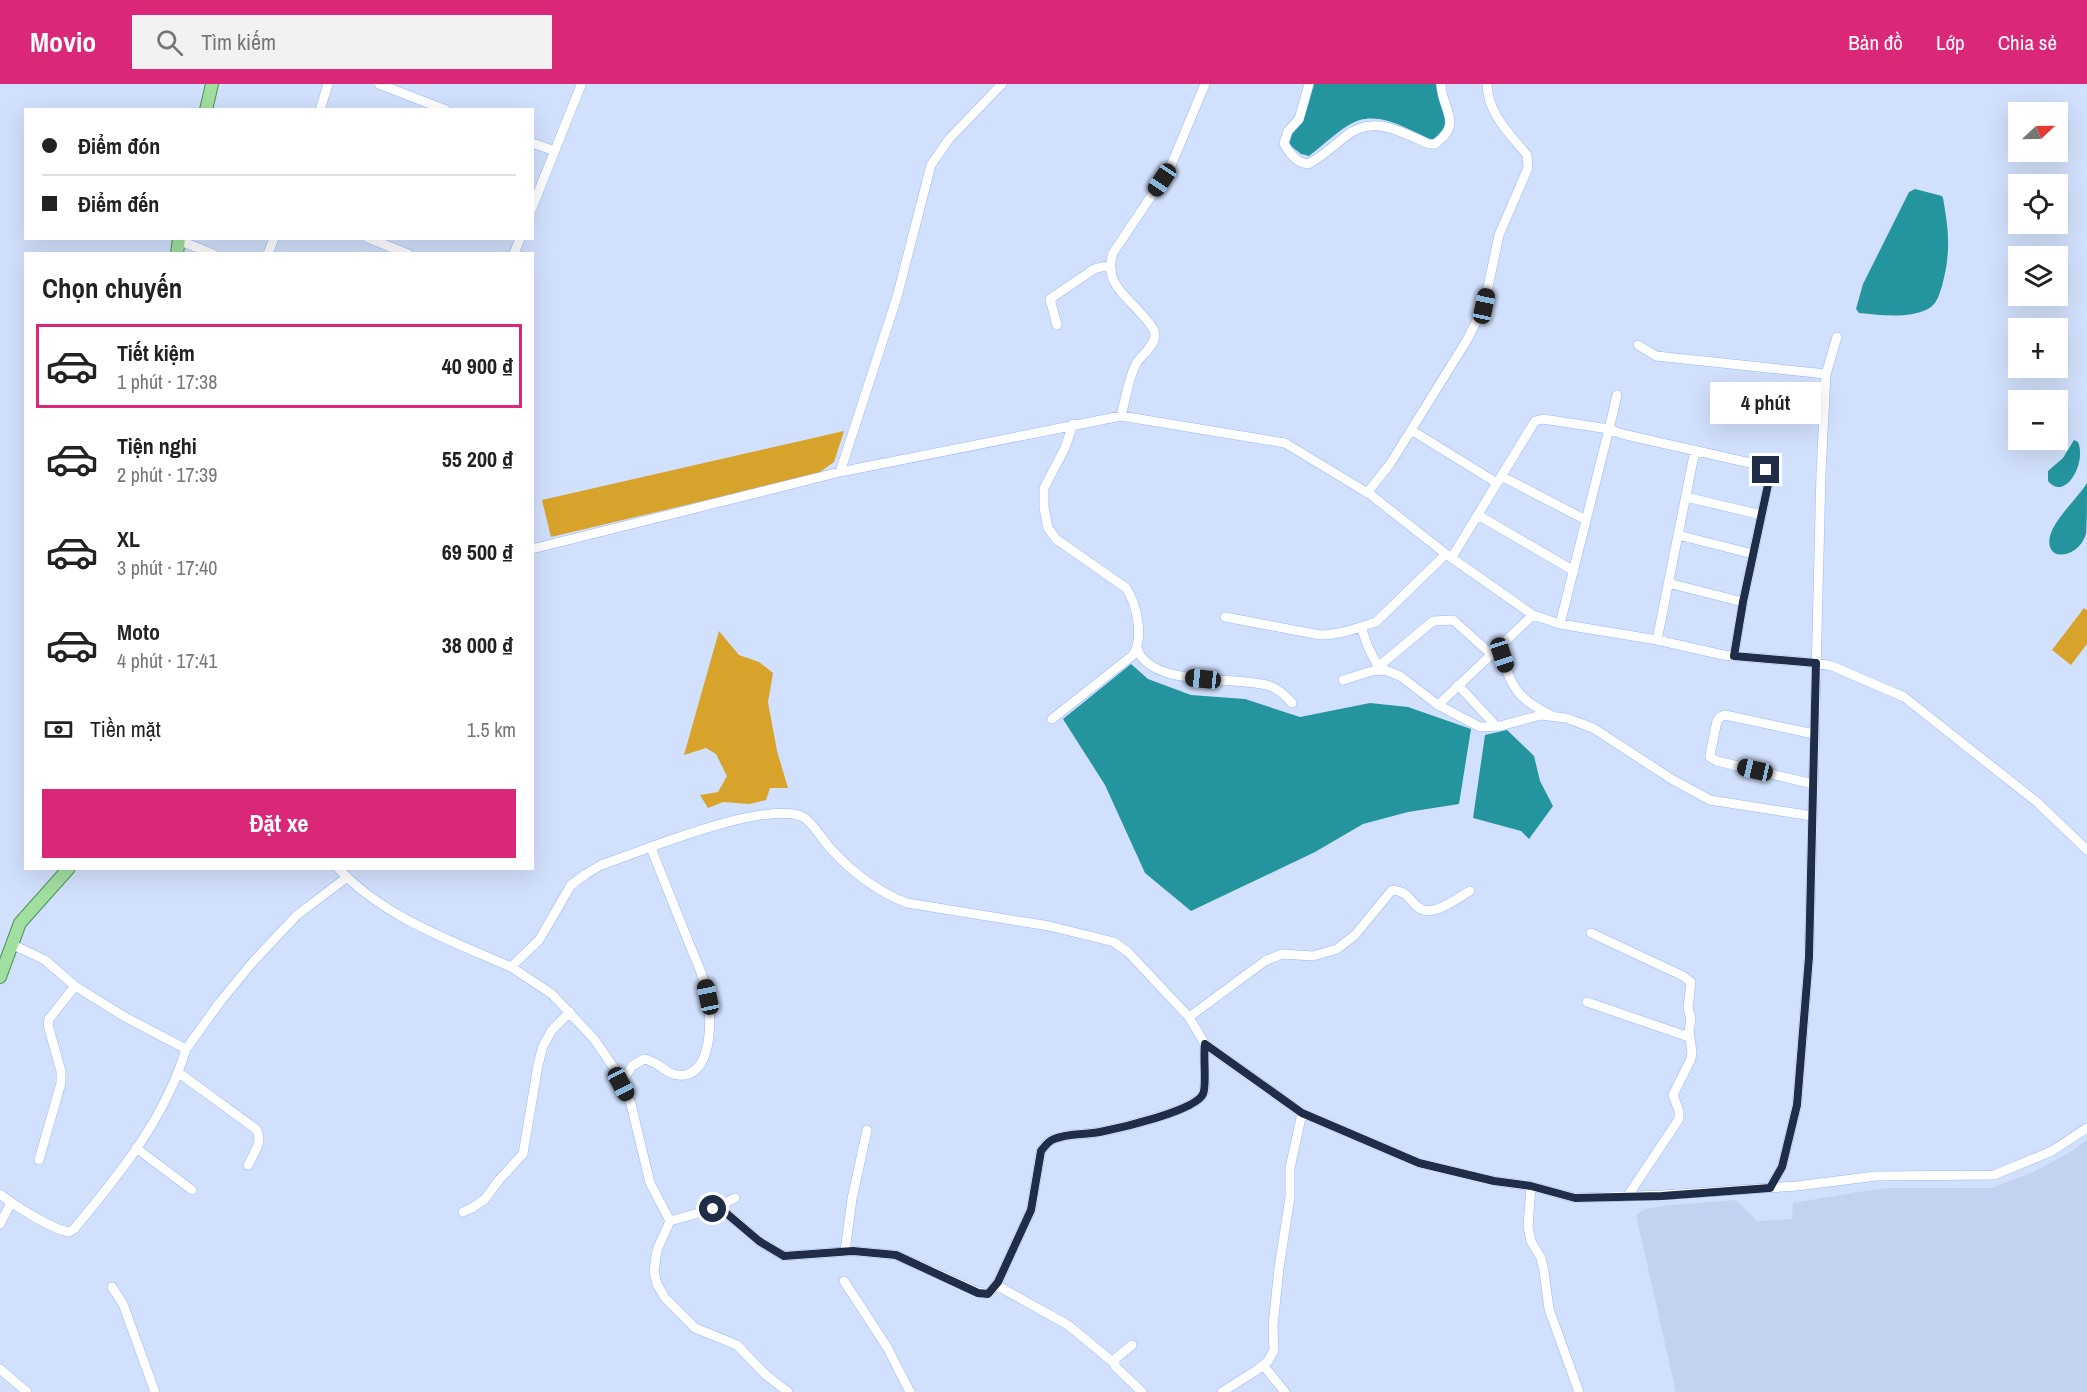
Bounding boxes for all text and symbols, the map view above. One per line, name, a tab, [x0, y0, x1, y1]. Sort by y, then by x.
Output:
search box	[132, 15, 552, 69]
text: Movio	[30, 23, 96, 61]
icon: search	[153, 26, 186, 59]
text: Tìm kiếm	[201, 27, 276, 57]
text: Bản đồ	[1848, 28, 1903, 57]
text: Lớp	[1936, 28, 1965, 57]
text: Chia sẻ	[1998, 28, 2057, 57]
north arrow	[2008, 102, 2068, 162]
map controls	[2008, 102, 2068, 450]
text: Điểm đón	[78, 131, 160, 161]
car	[1144, 160, 1180, 200]
button: locate	[2008, 174, 2068, 234]
text: Điểm đến	[78, 189, 159, 219]
button: layers	[2008, 246, 2068, 306]
text: Chọn chuyến	[42, 270, 182, 306]
car	[1471, 287, 1497, 325]
button: +	[2008, 318, 2068, 378]
text: Tiết kiệm	[117, 338, 195, 368]
icon: car	[45, 339, 99, 393]
text: 40 900 ₫	[442, 351, 513, 381]
text: 1 phút · 17:38	[117, 368, 217, 395]
callout: 4 phút	[1710, 383, 1822, 425]
text: 4 phút	[1741, 389, 1790, 416]
button: −	[2008, 390, 2068, 450]
text: Tiện nghi	[117, 431, 197, 461]
icon: car	[45, 432, 99, 486]
text: 55 200 ₫	[442, 444, 513, 474]
route end	[1752, 456, 1779, 483]
text: 2 phút · 17:39	[117, 461, 217, 488]
text: XL	[117, 524, 140, 554]
icon: car	[45, 525, 99, 579]
text: 69 500 ₫	[442, 537, 513, 567]
text: 3 phút · 17:40	[117, 554, 217, 581]
text: Moto	[117, 617, 160, 647]
icon: car	[45, 618, 99, 672]
text: 38 000 ₫	[442, 630, 513, 660]
car	[1488, 635, 1516, 675]
text: 4 phút · 17:41	[117, 647, 217, 674]
car	[1184, 668, 1222, 690]
icon: cash	[42, 713, 75, 746]
text: Tiền mặt	[90, 714, 161, 744]
text: 1.5 km	[467, 716, 516, 743]
car	[1735, 757, 1775, 783]
button: Đặt xe	[42, 789, 516, 858]
car	[695, 978, 721, 1016]
car	[605, 1064, 637, 1104]
route start	[699, 1195, 726, 1222]

